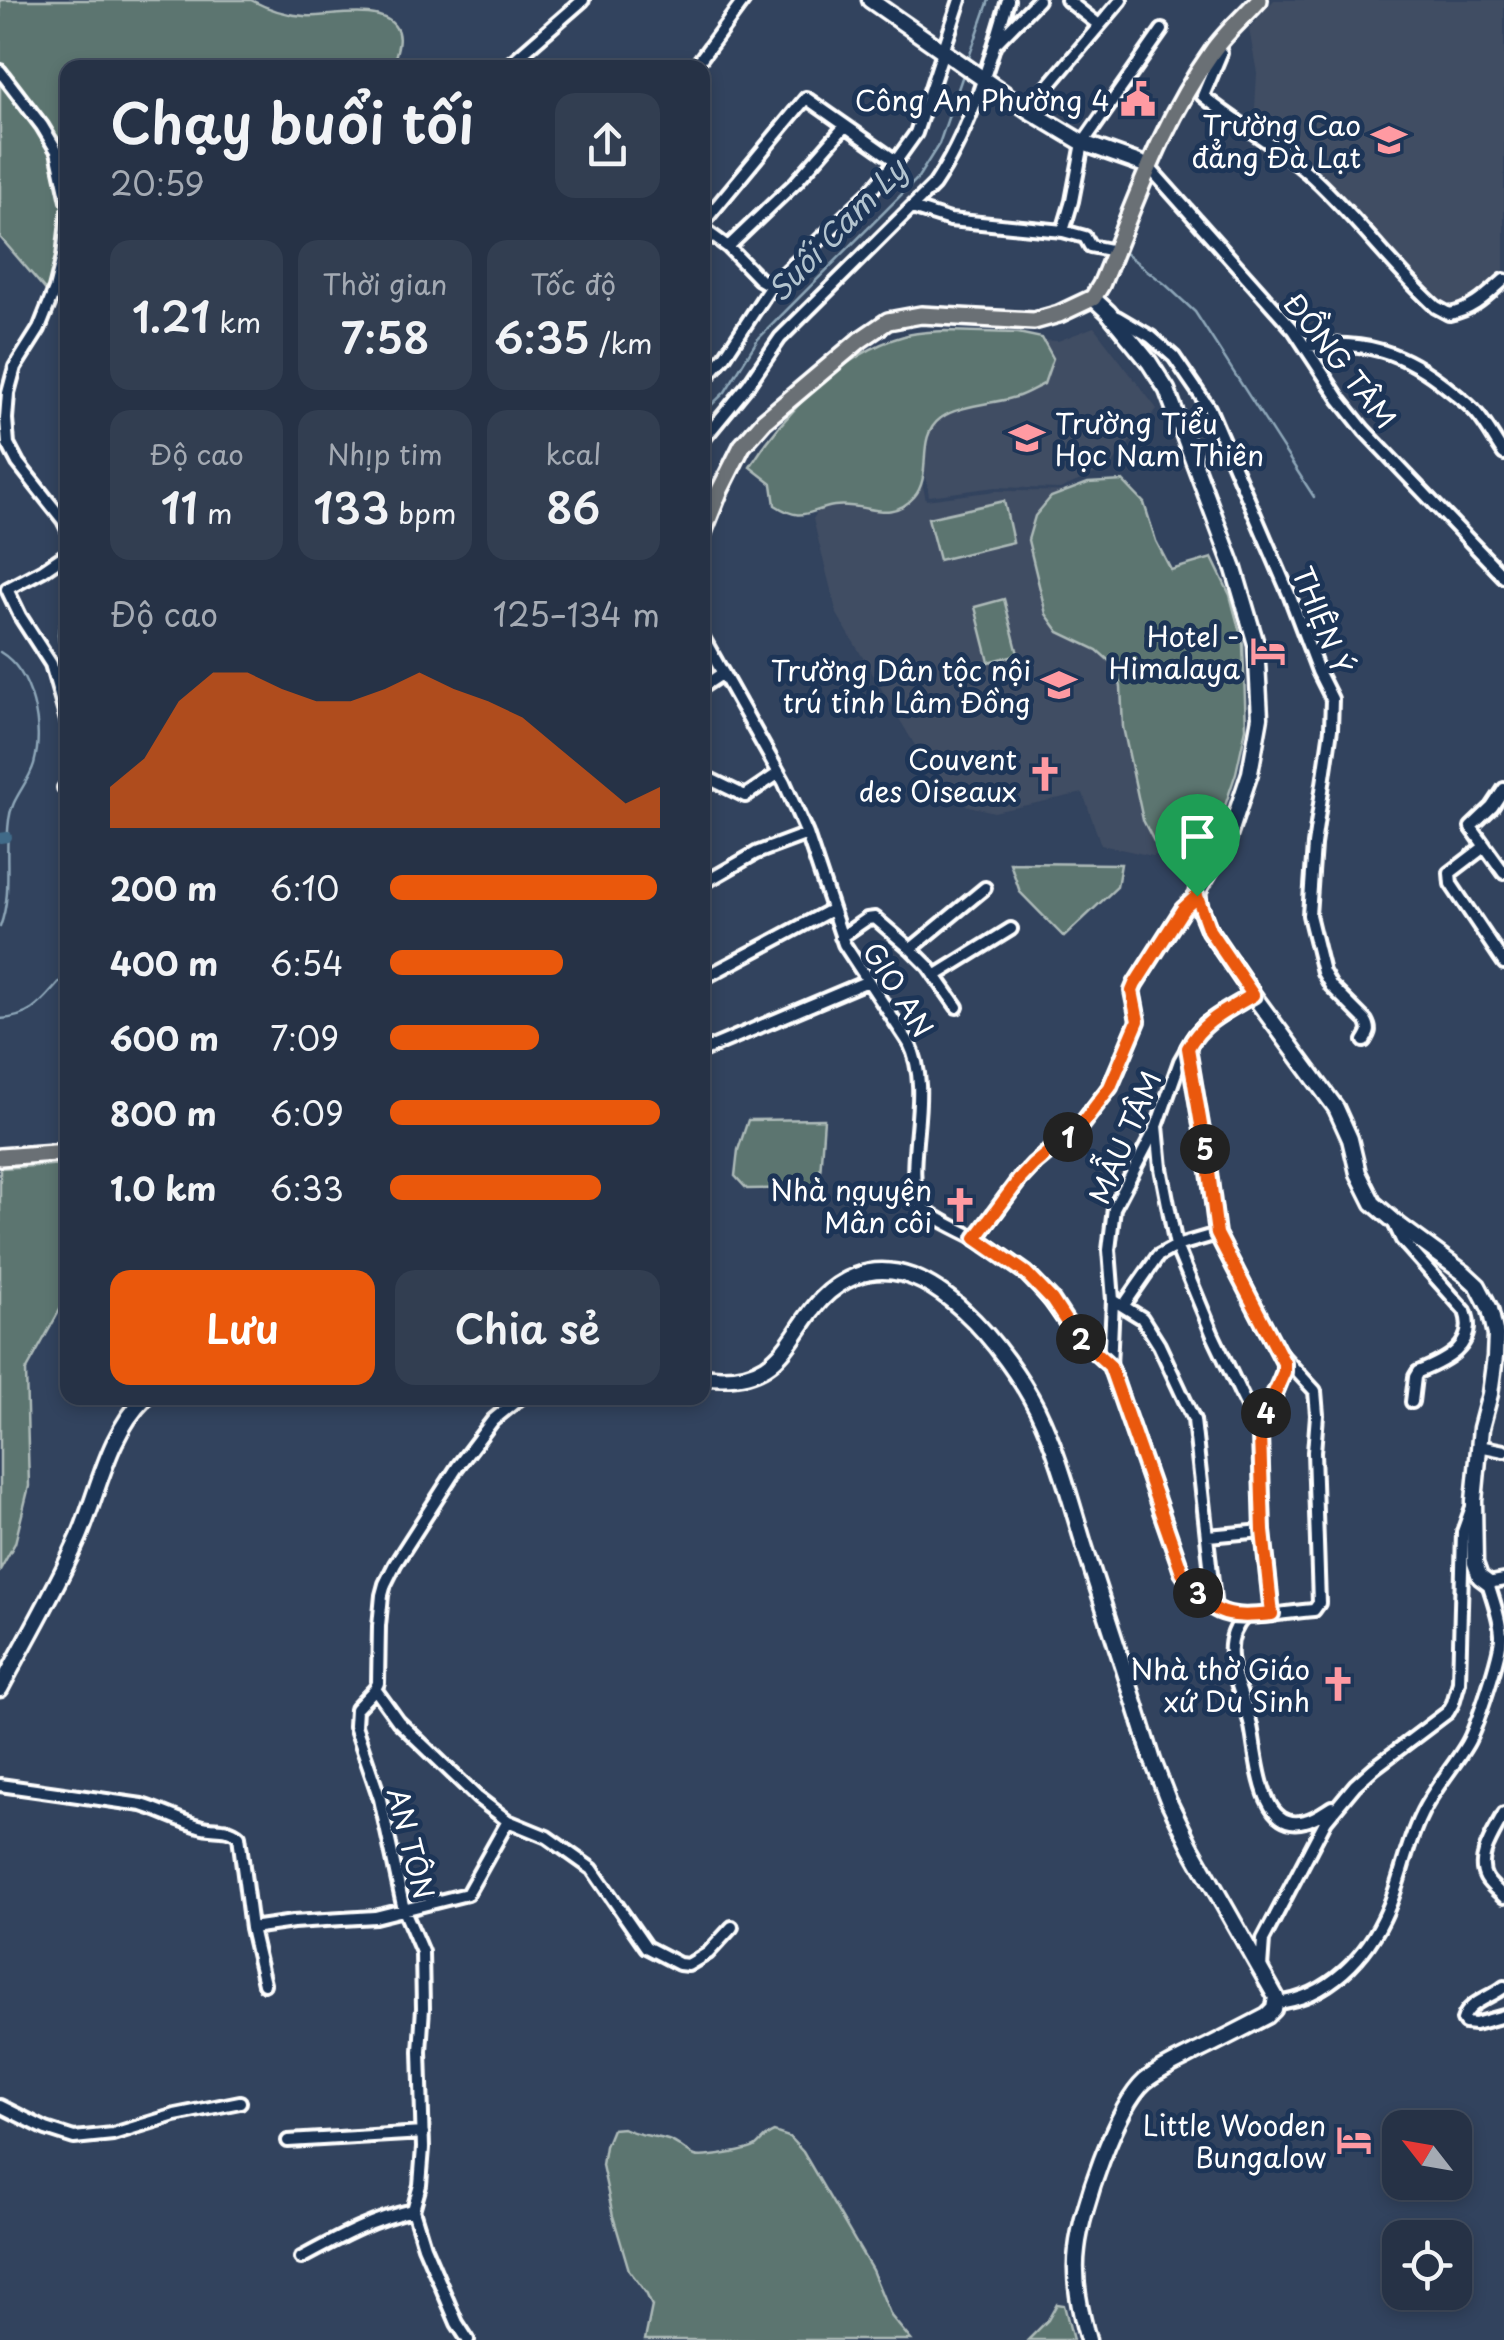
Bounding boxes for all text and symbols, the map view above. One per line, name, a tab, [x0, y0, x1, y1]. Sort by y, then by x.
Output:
place label: Công An Phường 4	[855, 78, 1110, 121]
text: Chạy buổi tối	[110, 80, 474, 163]
public building icon: Công An Phường 4	[1119, 80, 1157, 118]
button: share	[555, 93, 660, 198]
place label: Trường Cao đẳng Đà Lạt	[1191, 103, 1361, 178]
school or university icon: Trường Cao đẳng Đà Lạt	[1370, 121, 1408, 159]
water label: Suối Cam Ly	[756, 146, 917, 311]
text: 20:59	[110, 159, 205, 207]
text: Thời gian	[323, 262, 447, 305]
text: Tốc độ	[531, 262, 616, 305]
street label: ĐỒNG TÂM	[1274, 283, 1408, 437]
text: 1.21	[132, 284, 210, 347]
text: km	[210, 300, 261, 343]
text: 7:58	[341, 305, 429, 368]
text: 6:35	[494, 305, 590, 368]
text: /km	[590, 321, 653, 364]
place label: Trường Tiểu Học Nam Thiên	[1055, 401, 1264, 476]
school or university icon: Trường Tiểu Học Nam Thiên	[1008, 419, 1046, 457]
text: Độ cao	[149, 432, 244, 475]
text: Nhịp tim	[327, 432, 443, 475]
text: kcal	[545, 432, 601, 475]
text: 11	[161, 475, 198, 538]
text: 133	[314, 475, 389, 538]
text: 86	[546, 475, 600, 538]
text: m	[198, 491, 232, 534]
text: bpm	[389, 491, 456, 534]
street label: THIỆN Ý	[1282, 560, 1364, 680]
text: Độ cao	[110, 590, 218, 638]
text: 125–134 m	[493, 590, 660, 638]
place label: Hotel - Himalaya	[1109, 614, 1240, 689]
hotel icon: Hotel - Himalaya	[1249, 632, 1287, 670]
place label: Trường Dân tộc nội trú tỉnh Lâm Đồng	[771, 648, 1031, 723]
school or university icon: Trường Dân tộc nội trú tỉnh Lâm Đồng	[1040, 666, 1078, 704]
place label: Couvent des Oiseaux	[859, 737, 1017, 812]
church icon: Couvent des Oiseaux	[1026, 755, 1064, 793]
pin	[1155, 794, 1240, 897]
icon: arrive	[1170, 809, 1225, 864]
text: 200 m	[110, 864, 217, 912]
text: 6:10	[270, 864, 339, 912]
street label: GIO AN	[853, 933, 945, 1045]
text: 400 m	[110, 939, 218, 987]
text: 6:54	[270, 939, 343, 987]
text: 600 m	[110, 1014, 219, 1062]
text: 7:09	[270, 1014, 339, 1062]
street label: MẪU TÂM	[1076, 1063, 1171, 1210]
text: 800 m	[110, 1089, 217, 1137]
text: 6:09	[270, 1089, 344, 1137]
pin: 1	[1043, 1112, 1093, 1162]
text: 1	[1061, 1115, 1075, 1158]
pin: 5	[1180, 1124, 1230, 1174]
text: 5	[1196, 1127, 1214, 1170]
text: 1.0 km	[110, 1164, 216, 1212]
text: 6:33	[270, 1164, 344, 1212]
place label: Nhà nguyện Mân côi	[770, 1168, 932, 1243]
church icon: Nhà nguyện Mân côi	[941, 1186, 979, 1224]
button: Lưu	[110, 1270, 375, 1385]
button: Chia sẻ	[395, 1270, 660, 1385]
pin: 2	[1056, 1314, 1106, 1364]
text: 2	[1071, 1317, 1091, 1360]
pin: 4	[1241, 1388, 1291, 1438]
text: 4	[1256, 1391, 1276, 1434]
pin: 3	[1173, 1568, 1223, 1618]
text: 3	[1189, 1571, 1207, 1614]
place label: Nhà thờ Giáo xứ Du Sinh	[1130, 1647, 1310, 1722]
church icon: Nhà thờ Giáo xứ Du Sinh	[1319, 1665, 1357, 1703]
street label: AN TÔN	[377, 1783, 447, 1903]
place label: Little Wooden Bungalow	[1143, 2103, 1326, 2178]
north arrow	[1382, 2110, 1472, 2200]
map controls	[1382, 2110, 1472, 2310]
hotel icon: Little Wooden Bungalow	[1335, 2121, 1373, 2159]
button: locate	[1382, 2220, 1472, 2310]

